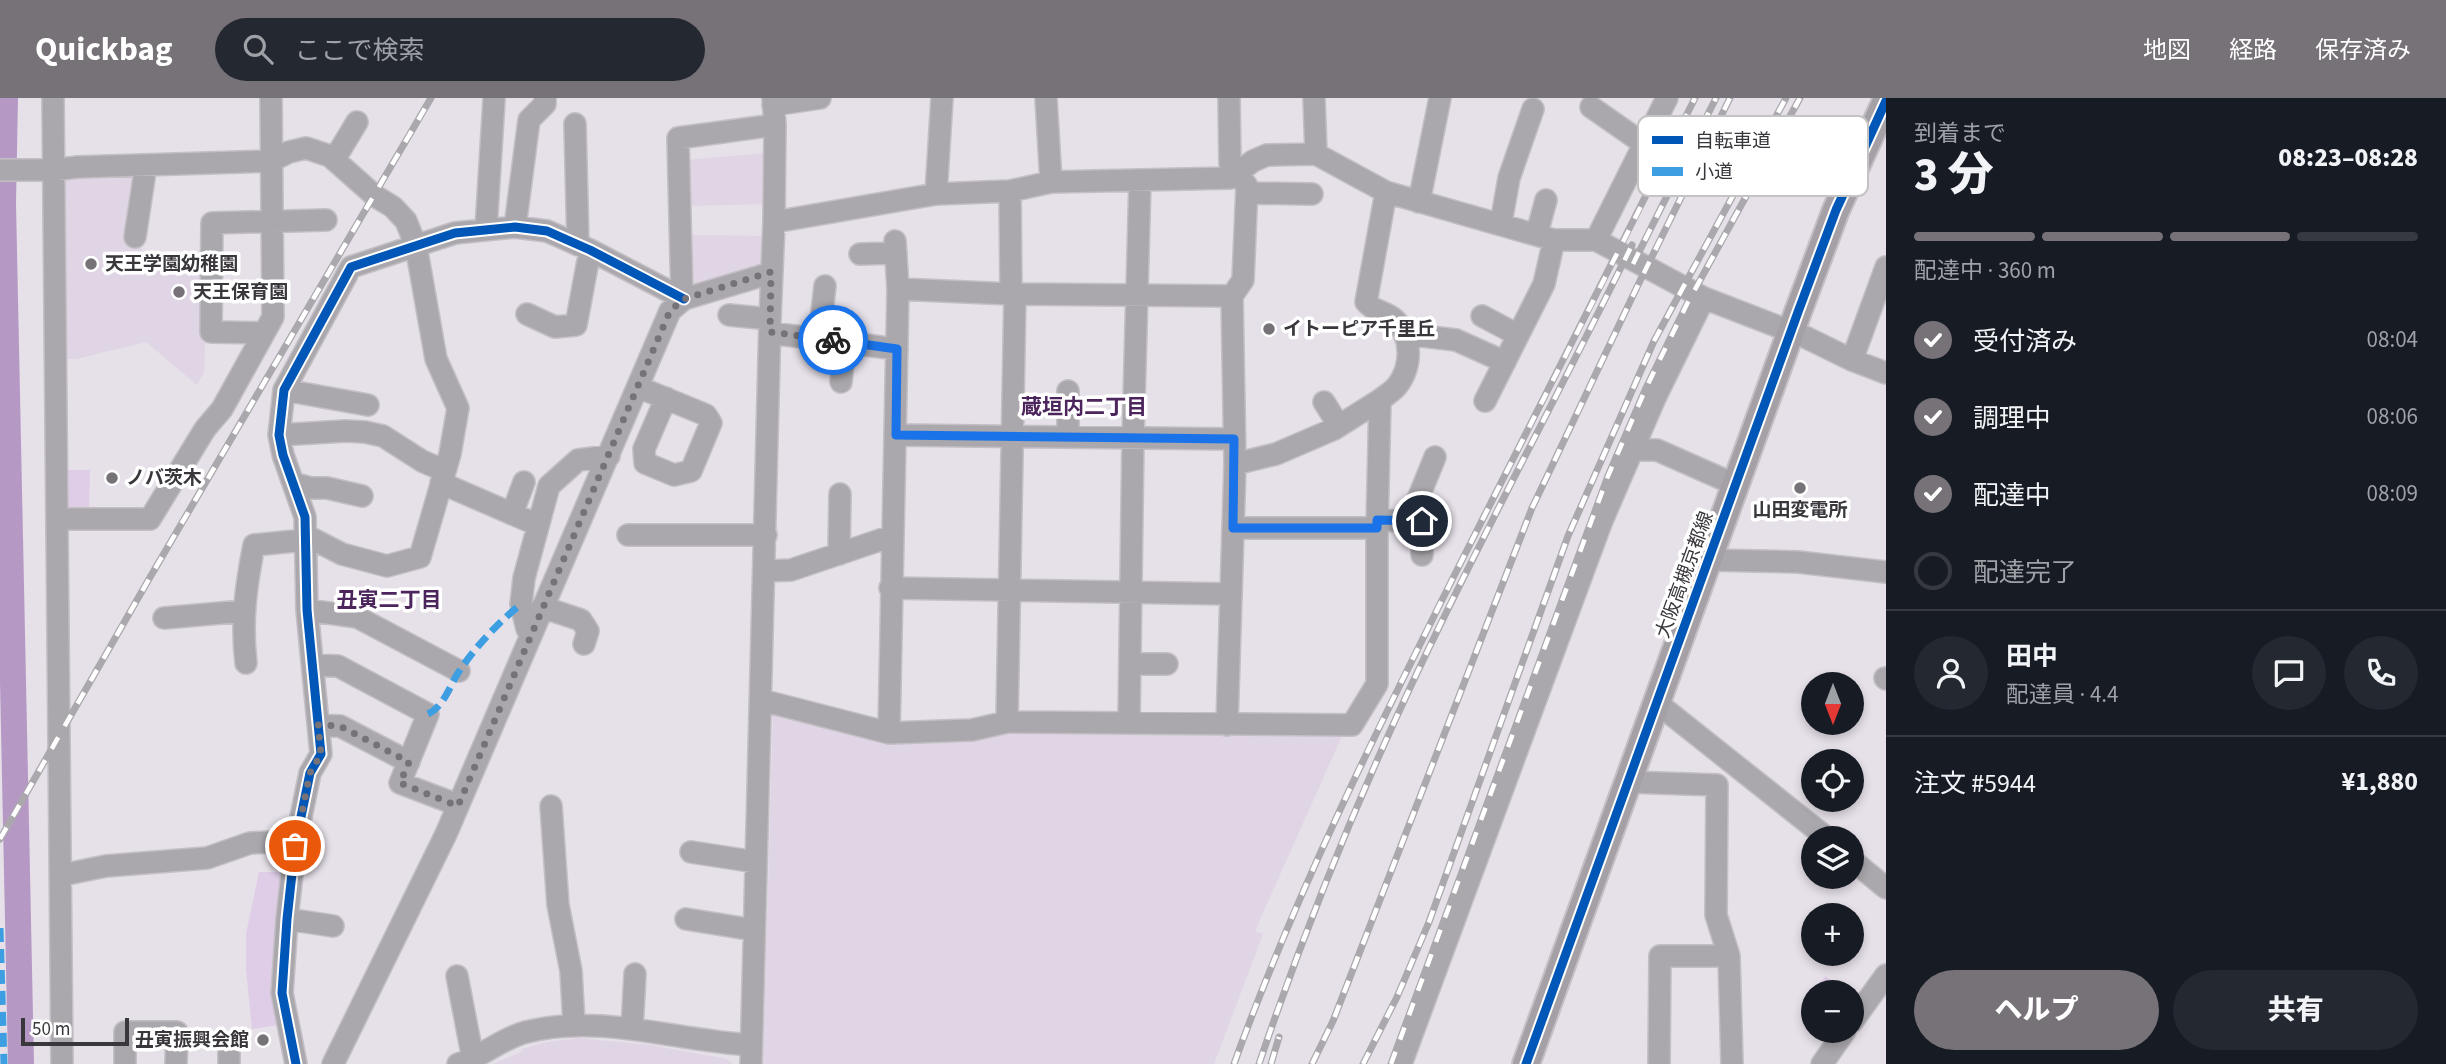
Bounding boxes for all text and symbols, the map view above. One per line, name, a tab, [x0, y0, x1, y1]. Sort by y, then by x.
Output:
search box	[215, 18, 705, 81]
text: Quickbag	[35, 26, 173, 73]
icon: search	[239, 30, 277, 68]
text: ここで検索	[295, 32, 425, 69]
text: 地図	[2143, 33, 2191, 68]
text: 経路	[2229, 33, 2277, 68]
text: 保存済み	[2315, 33, 2411, 68]
legend	[1638, 116, 1868, 196]
text: 到着まで	[1914, 117, 2006, 150]
text: 自転車道	[1695, 128, 1771, 155]
text: 08:23–08:28	[2278, 139, 2418, 176]
text: 3 分	[1914, 143, 1994, 208]
text: 小道	[1695, 159, 1733, 186]
place label: 天王学園幼稚園	[105, 251, 238, 278]
text: 配達中 · 360 m	[1914, 254, 2056, 287]
marker: 天王学園幼稚園	[83, 256, 99, 272]
place label: 天王保育園	[193, 279, 288, 306]
marker: 天王保育園	[171, 284, 187, 300]
courier	[798, 305, 868, 375]
place label: イトーピア千里丘	[1283, 316, 1435, 343]
icon: bike	[814, 321, 852, 359]
marker: イトーピア千里丘	[1261, 321, 1277, 337]
icon: check	[1914, 321, 1952, 359]
text: 受付済み	[1973, 323, 2077, 360]
text: 08:04	[2367, 323, 2418, 356]
district label: 蔵垣内二丁目	[1021, 392, 1147, 422]
icon: check	[1914, 398, 1952, 436]
text: 調理中	[1973, 400, 2051, 437]
text: 08:06	[2367, 400, 2418, 433]
place label: ノバ茨木	[126, 465, 202, 492]
marker: ノバ茨木	[104, 470, 120, 486]
icon: check	[1914, 475, 1952, 513]
text: 配達中	[1973, 477, 2051, 514]
text: 08:09	[2367, 477, 2418, 510]
marker: 山田変電所	[1792, 480, 1808, 496]
pin	[1392, 491, 1452, 551]
place label: 山田変電所	[1752, 497, 1848, 524]
icon: home	[1403, 502, 1441, 540]
street label: 大阪高槻京都線	[1650, 508, 1720, 642]
text: 配達完了	[1973, 554, 2077, 591]
district label: 丑寅二丁目	[337, 585, 442, 615]
button: person	[1914, 636, 1988, 710]
button: chat	[2252, 636, 2326, 710]
button: phone	[2344, 636, 2418, 710]
text: 田中	[2006, 638, 2058, 675]
north arrow	[1801, 672, 1864, 735]
map controls	[1801, 672, 1864, 1043]
text: 配達員 · 4.4	[2006, 678, 2119, 711]
button: locate	[1801, 749, 1864, 812]
text: ¥1,880	[2342, 763, 2418, 800]
text: 注文 #5944	[1914, 765, 2036, 802]
pin	[265, 816, 325, 876]
button: layers	[1801, 826, 1864, 889]
icon: bag	[276, 827, 314, 865]
button: +	[1801, 903, 1864, 966]
button: ヘルプ	[1914, 970, 2159, 1050]
button: 共有	[2173, 970, 2418, 1050]
button: −	[1801, 980, 1864, 1043]
scale bar	[21, 1015, 130, 1047]
text: 50 m	[32, 1016, 70, 1043]
place label: 丑寅振興会館	[135, 1027, 249, 1054]
marker: 丑寅振興会館	[255, 1032, 271, 1048]

